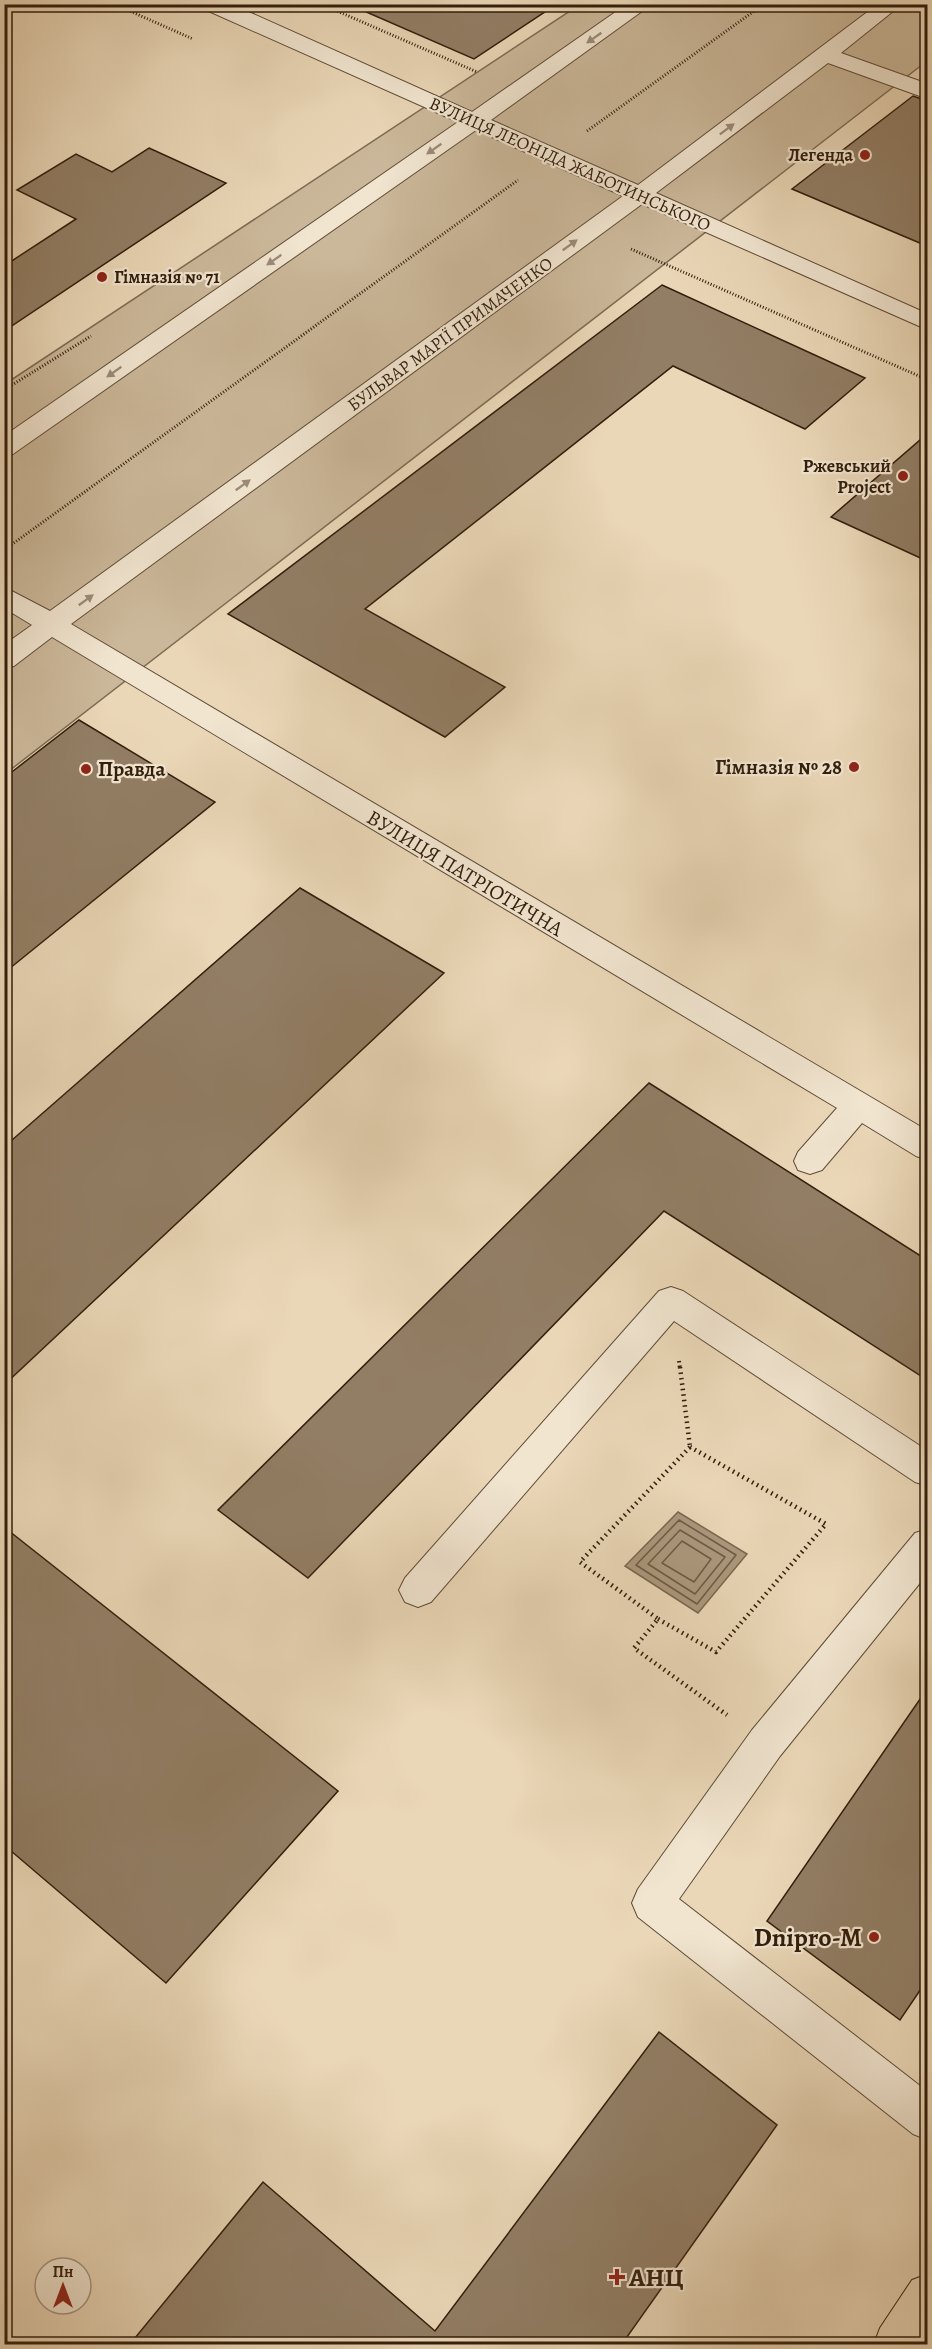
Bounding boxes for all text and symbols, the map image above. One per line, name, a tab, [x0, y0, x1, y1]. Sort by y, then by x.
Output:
one-way arrow	[586, 32, 602, 43]
street label: ВУЛИЦЯ ЛЕОНІДА ЖАБОТИНСЬКОГО	[426, 91, 714, 237]
one-way arrow	[719, 124, 734, 136]
one-way arrow	[426, 143, 442, 154]
place label: Легенда	[788, 143, 853, 167]
marker: Легенда	[858, 148, 872, 162]
one-way arrow	[563, 240, 578, 252]
street label: БУЛЬВАР МАРІЇ ПРИМАЧЕНКО	[342, 251, 558, 417]
one-way arrow	[266, 254, 282, 266]
place label: Гімназія № 71	[114, 265, 220, 289]
marker: Гімназія № 71	[95, 270, 109, 284]
one-way arrow	[106, 366, 122, 378]
place label: Ржевський Project	[803, 454, 891, 499]
marker: Ржевський Project	[896, 469, 910, 483]
one-way arrow	[236, 479, 251, 491]
one-way arrow	[78, 594, 94, 606]
place label: Гімназія № 28	[715, 753, 842, 781]
place label: Правда	[98, 755, 165, 783]
marker: Гімназія № 28	[847, 760, 861, 774]
marker: Правда	[79, 762, 93, 776]
street label: ВУЛИЦЯ ПАТРІОТИЧНА	[362, 803, 569, 943]
place label: Dnipro-M	[754, 1920, 862, 1955]
marker: Dnipro-M	[867, 1930, 881, 1944]
north arrow	[33, 2256, 93, 2316]
place label: АНЦ	[628, 2260, 684, 2295]
text: Пн	[53, 2261, 73, 2283]
marker: АНЦ	[610, 2270, 624, 2284]

